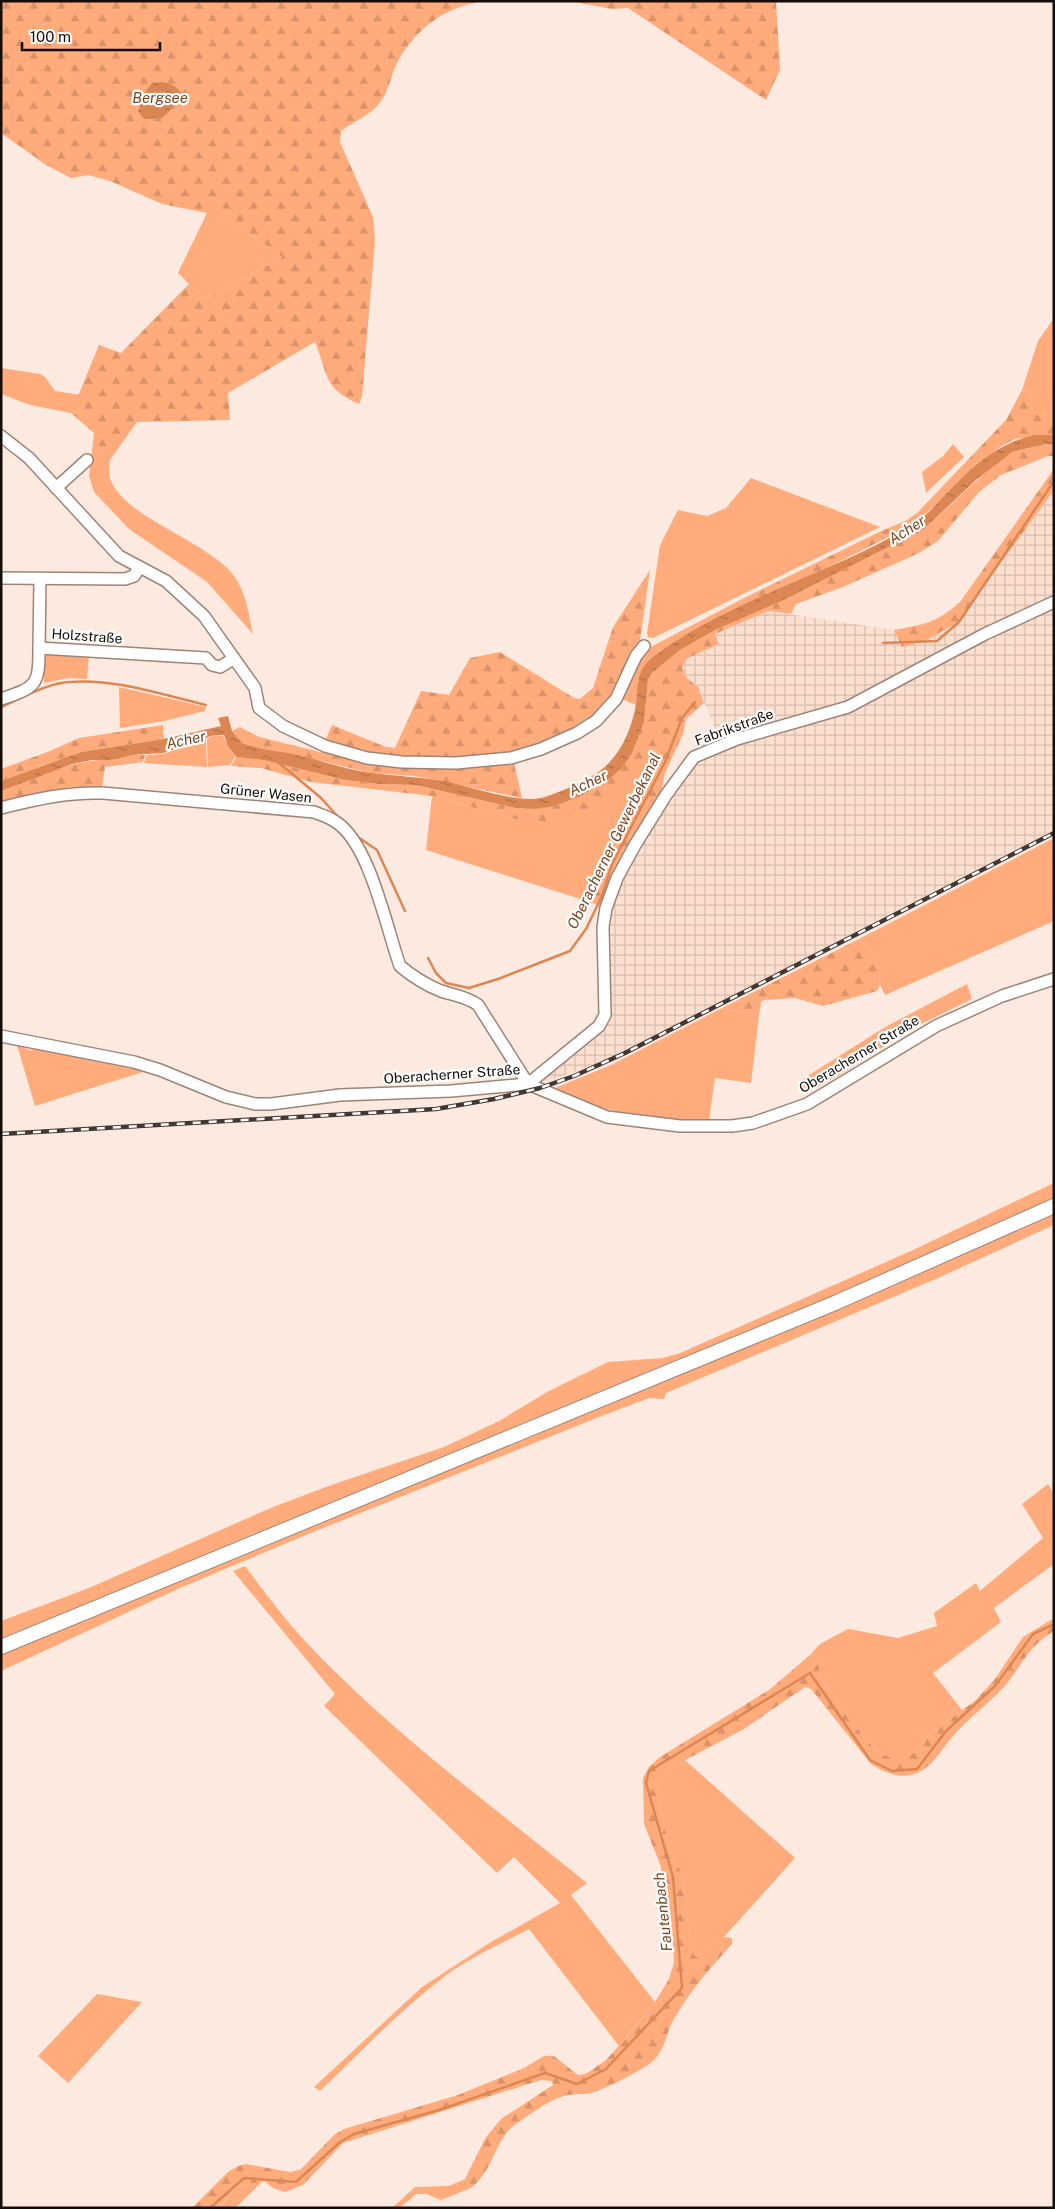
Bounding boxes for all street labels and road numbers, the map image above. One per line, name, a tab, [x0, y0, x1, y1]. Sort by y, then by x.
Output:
street label: Holzstraße	[51, 626, 123, 646]
street label: Fabrikstraße	[692, 705, 776, 749]
street label: Grüner Wasen	[219, 780, 313, 806]
street label: Oberacherner Straße	[796, 1012, 922, 1096]
street label: Oberacherner Straße	[383, 1061, 521, 1087]

